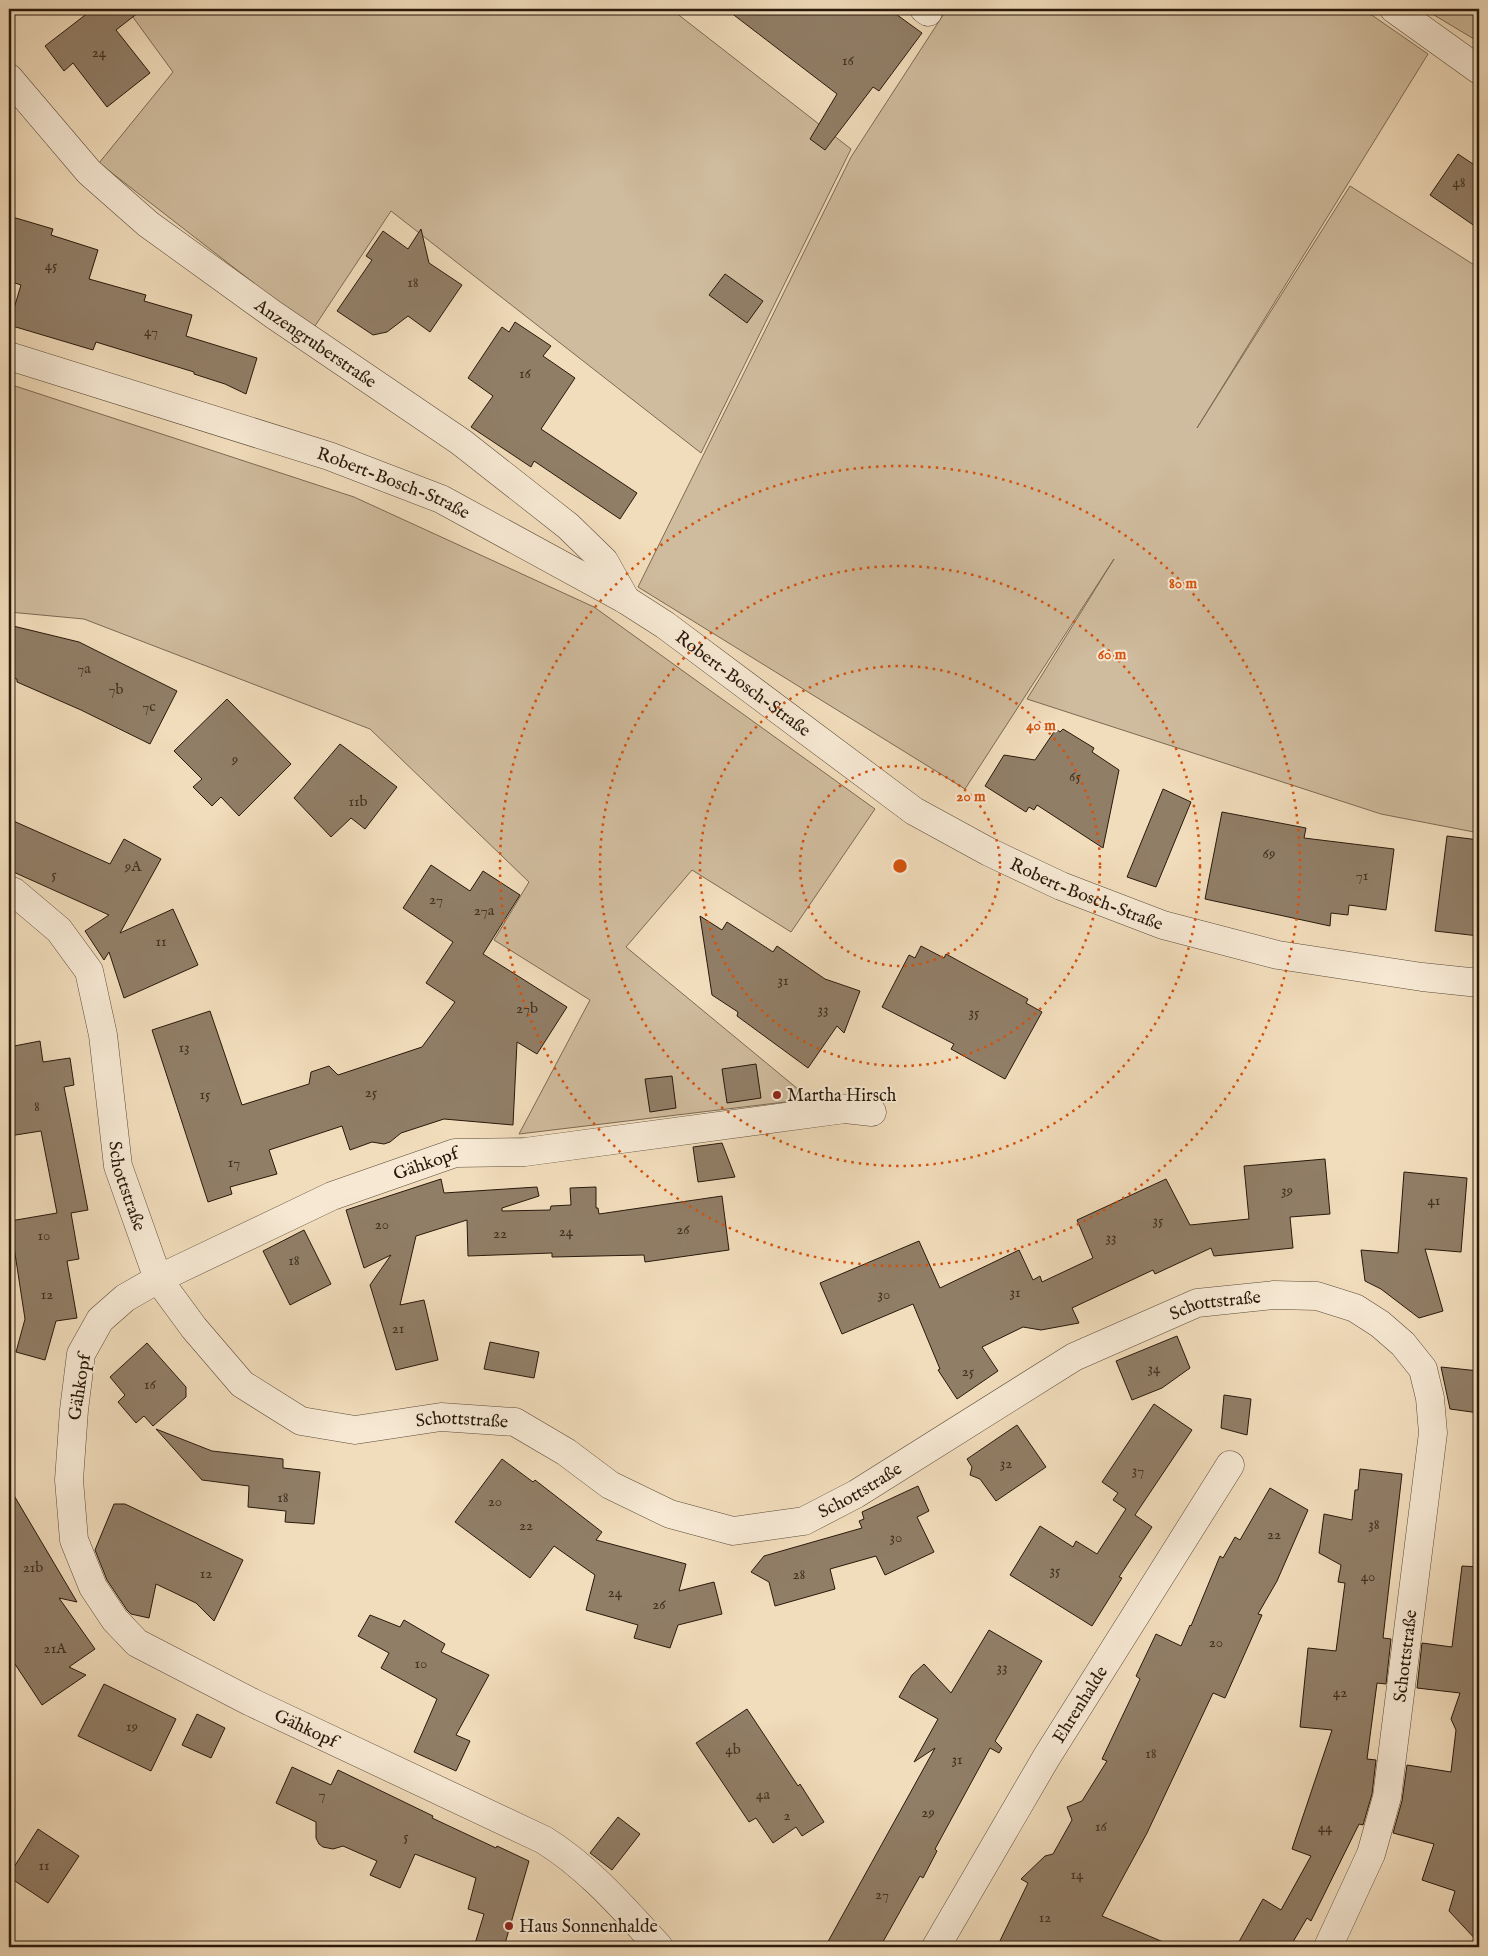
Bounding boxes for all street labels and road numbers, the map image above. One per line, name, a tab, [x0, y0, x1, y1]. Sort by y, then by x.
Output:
street label: Anzengruberstraße	[249, 294, 380, 394]
street label: Robert-Bosch-Straße	[314, 443, 473, 525]
street label: Robert-Bosch-Straße	[670, 627, 815, 743]
street label: Robert-Bosch-Straße	[1006, 854, 1166, 937]
street label: Schottstraße	[102, 1140, 150, 1234]
street label: Gähkopf	[391, 1142, 465, 1187]
street label: Schottstraße	[1166, 1286, 1262, 1327]
street label: Gähkopf	[64, 1349, 98, 1422]
street label: Schottstraße	[414, 1407, 509, 1435]
street label: Schottstraße	[815, 1458, 907, 1525]
street label: Schottstraße	[1389, 1609, 1424, 1704]
street label: Ehrenhalde	[1048, 1662, 1114, 1748]
street label: Gähkopf	[270, 1705, 344, 1755]

